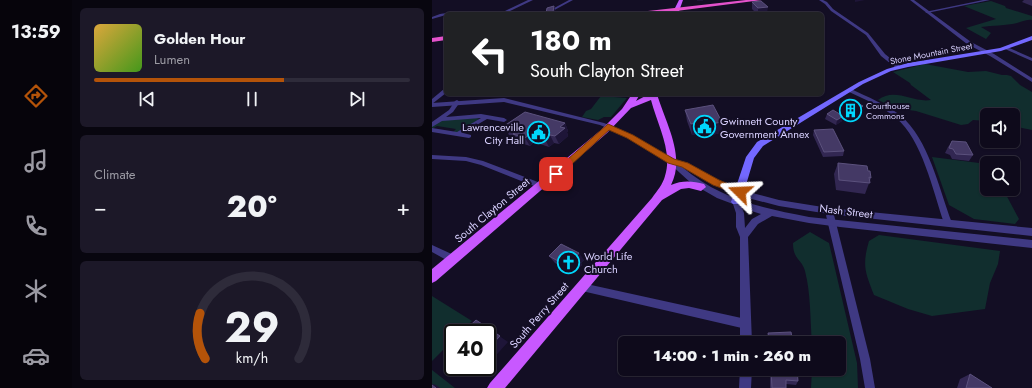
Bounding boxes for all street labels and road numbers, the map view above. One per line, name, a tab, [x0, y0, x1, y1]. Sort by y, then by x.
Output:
street label: Stone Mountain Street	[889, 38, 974, 67]
street label: South Clayton Street	[451, 174, 533, 246]
street label: Nash Street	[818, 200, 874, 222]
street label: South Perry Street	[506, 278, 573, 352]

